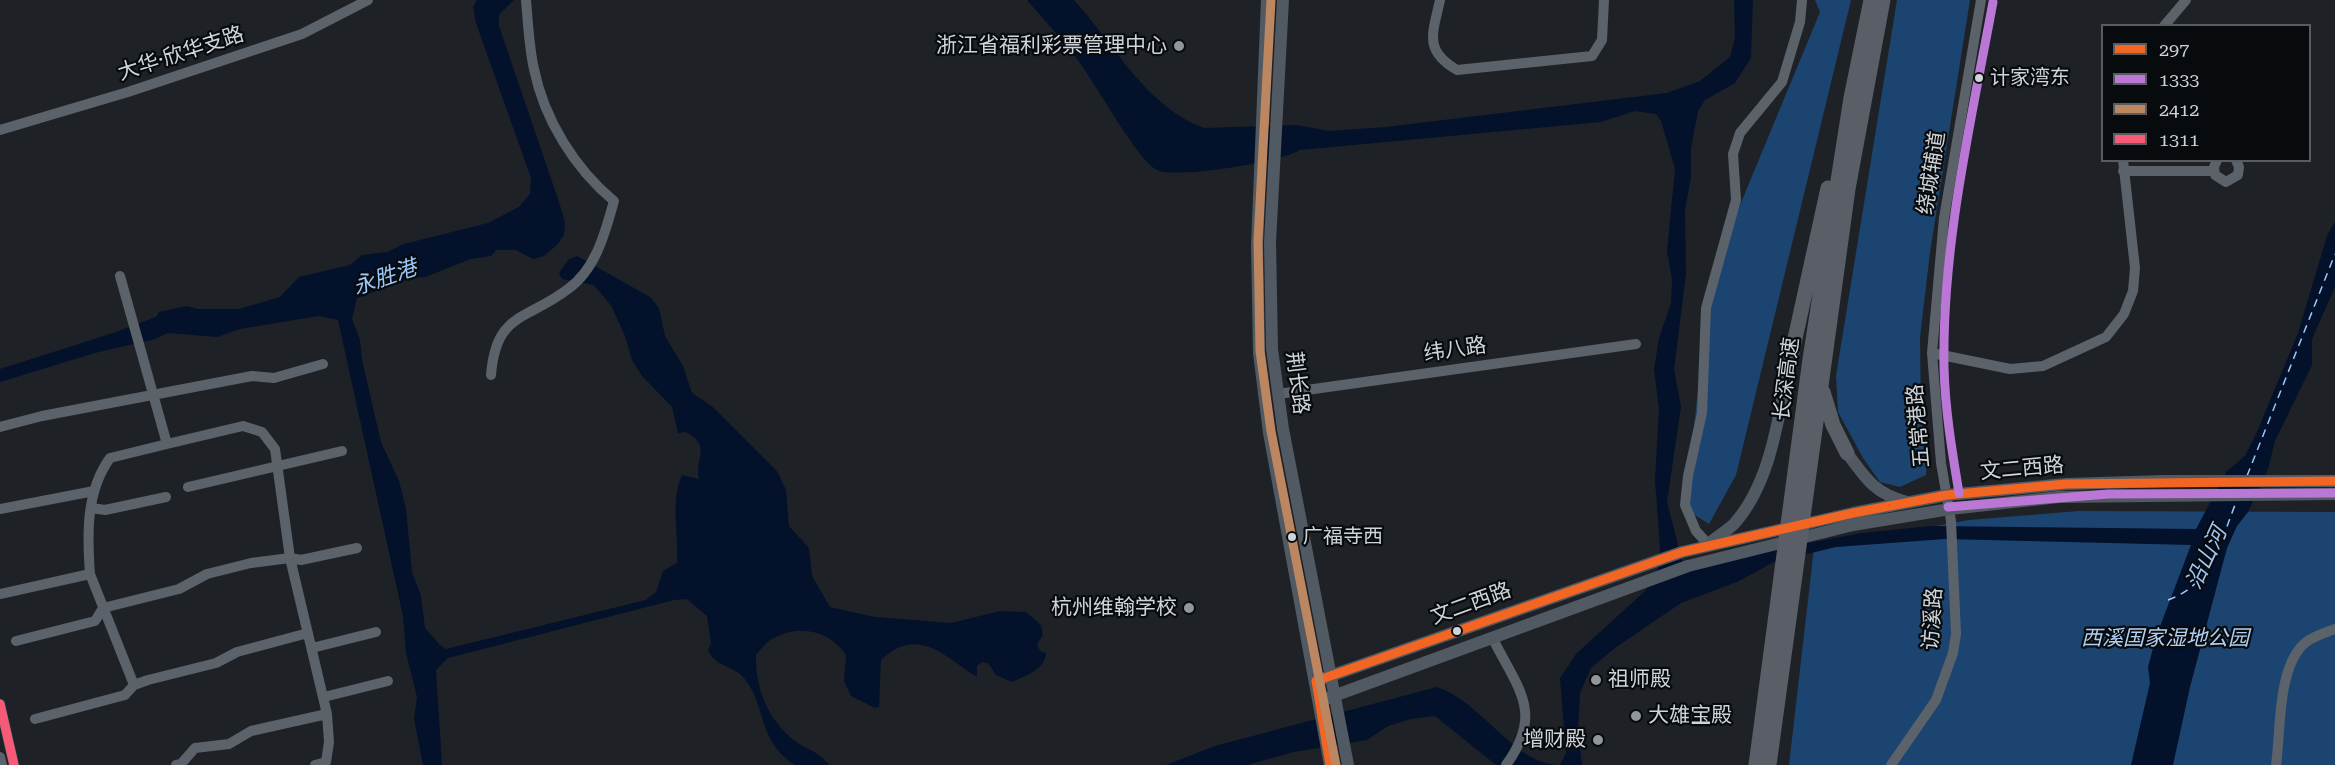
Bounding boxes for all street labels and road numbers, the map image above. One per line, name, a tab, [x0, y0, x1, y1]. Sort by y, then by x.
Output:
street label: 大华·欣华支路	[115, 22, 247, 86]
street label: 绕城辅道	[1913, 130, 1951, 216]
street label: 纬八路	[1422, 333, 1488, 367]
street label: 长深高速	[1769, 336, 1805, 422]
street label: 荆长路	[1281, 350, 1313, 416]
street label: 五常港路	[1903, 383, 1935, 469]
street label: 文二西路	[1979, 453, 2065, 485]
street label: 文二西路	[1427, 578, 1515, 630]
street label: 访溪路	[1918, 587, 1948, 651]

